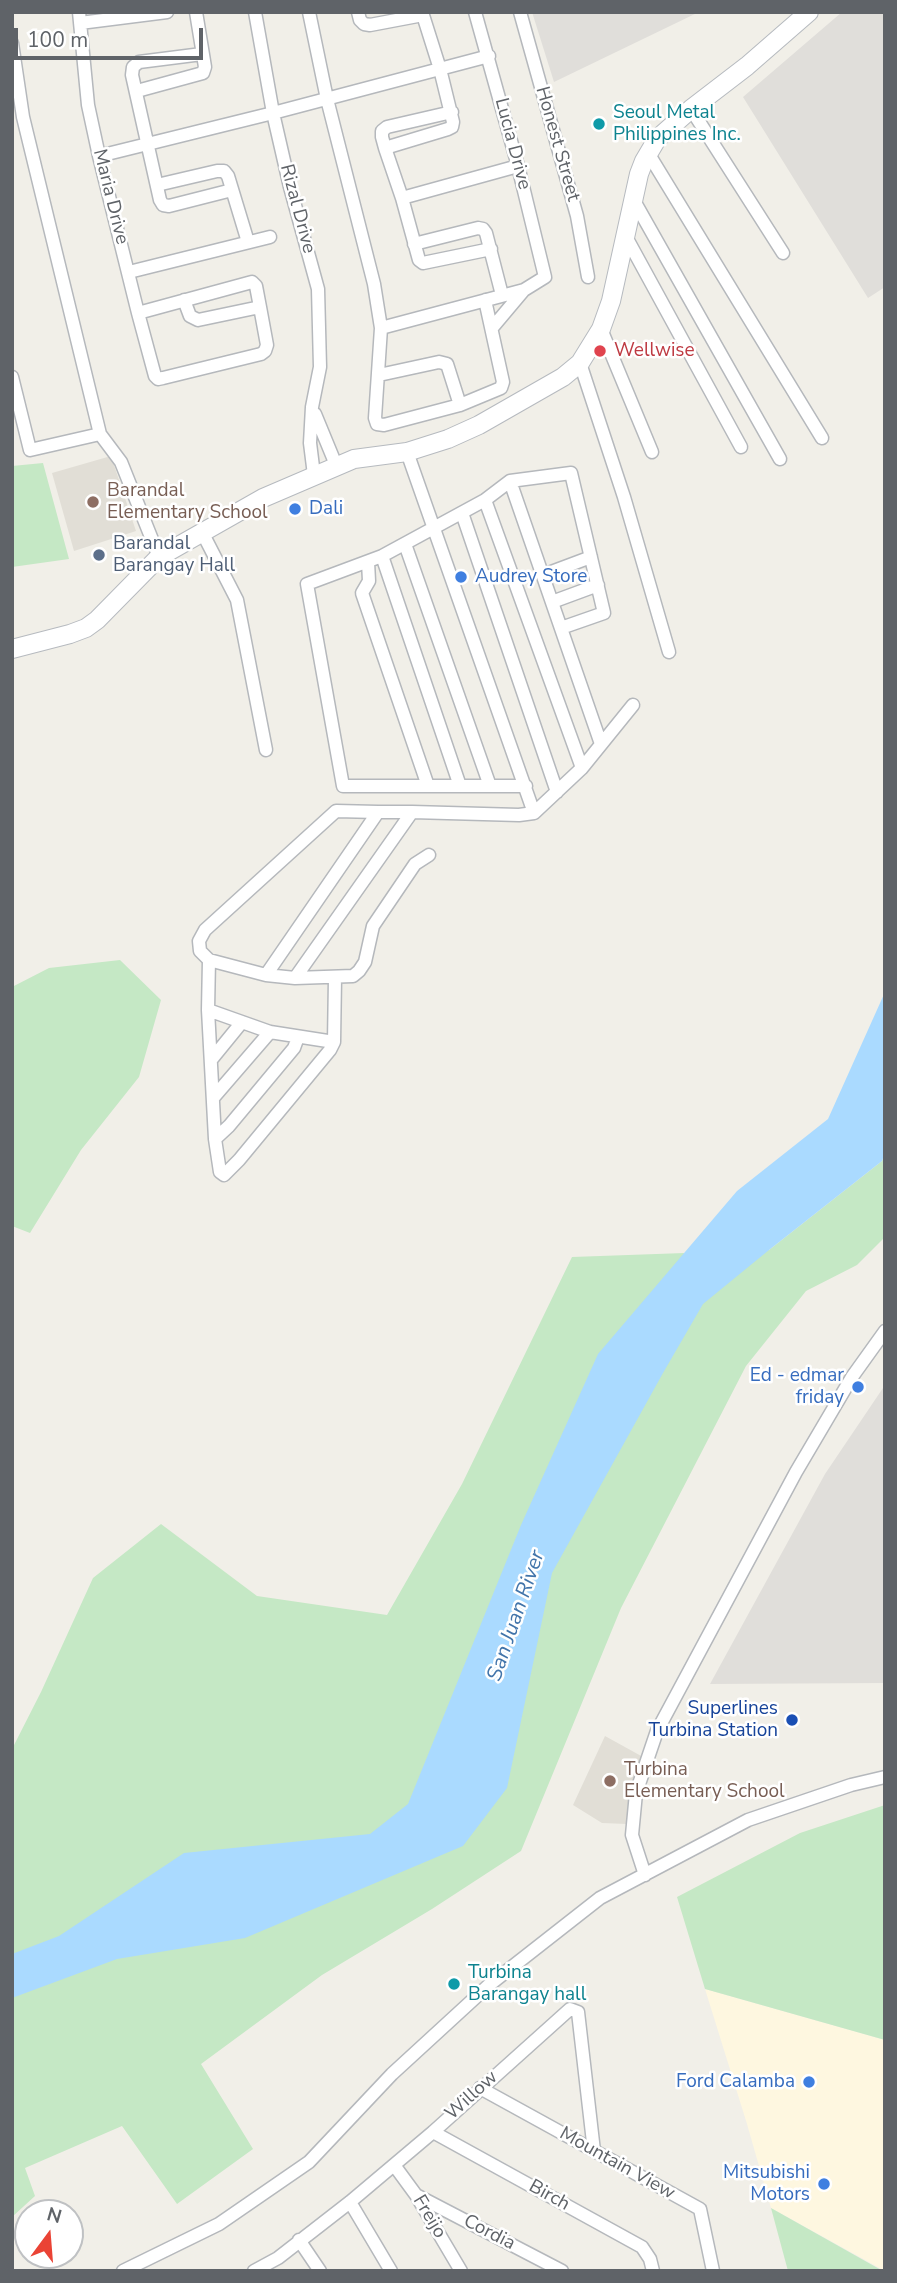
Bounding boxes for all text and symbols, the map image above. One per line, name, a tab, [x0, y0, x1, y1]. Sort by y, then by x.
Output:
scale bar	[18, 14, 206, 58]
text: 100 m	[27, 26, 88, 54]
street label: Honest Street	[530, 84, 584, 204]
street label: Lucia Drive	[489, 96, 535, 192]
place label: Seoul Metal Philippines Inc.	[613, 102, 741, 146]
marker: Seoul Metal Philippines Inc.	[591, 116, 607, 132]
street label: Maria Drive	[87, 147, 133, 247]
street label: Rizal Drive	[274, 162, 320, 256]
place label: Wellwise	[614, 340, 695, 362]
marker: Wellwise	[592, 343, 608, 359]
place label: Barandal Elementary School	[107, 480, 268, 524]
marker: Barandal Elementary School	[85, 494, 101, 510]
place label: Dali	[309, 498, 343, 520]
marker: Dali	[287, 501, 303, 517]
place label: Barandal Barangay Hall	[113, 533, 235, 577]
marker: Barandal Barangay Hall	[91, 547, 107, 563]
place label: Audrey Store	[475, 566, 587, 588]
marker: Audrey Store	[453, 569, 469, 585]
place label: Ed - edmar friday	[750, 1365, 844, 1409]
marker: Ed - edmar friday	[850, 1379, 866, 1395]
water label: San Juan River	[483, 1547, 551, 1685]
place label: Superlines Turbina Station	[648, 1698, 778, 1742]
marker: Superlines Turbina Station	[784, 1712, 800, 1728]
place label: Turbina Elementary School	[624, 1759, 785, 1803]
marker: Turbina Elementary School	[602, 1773, 618, 1789]
place label: Turbina Barangay hall	[468, 1962, 586, 2006]
marker: Turbina Barangay hall	[446, 1976, 462, 1992]
street label: Willow	[441, 2066, 503, 2126]
place label: Ford Calamba	[676, 2071, 795, 2093]
marker: Ford Calamba	[801, 2074, 817, 2090]
street label: Mountain View	[555, 2123, 679, 2205]
place label: Mitsubishi Motors	[723, 2162, 810, 2206]
street label: Birch	[524, 2175, 574, 2217]
marker: Mitsubishi Motors	[816, 2176, 832, 2192]
street label: Freijo	[407, 2191, 451, 2243]
north arrow	[14, 2199, 84, 2269]
text: N	[44, 2201, 65, 2230]
street label: Cordia	[459, 2210, 519, 2256]

